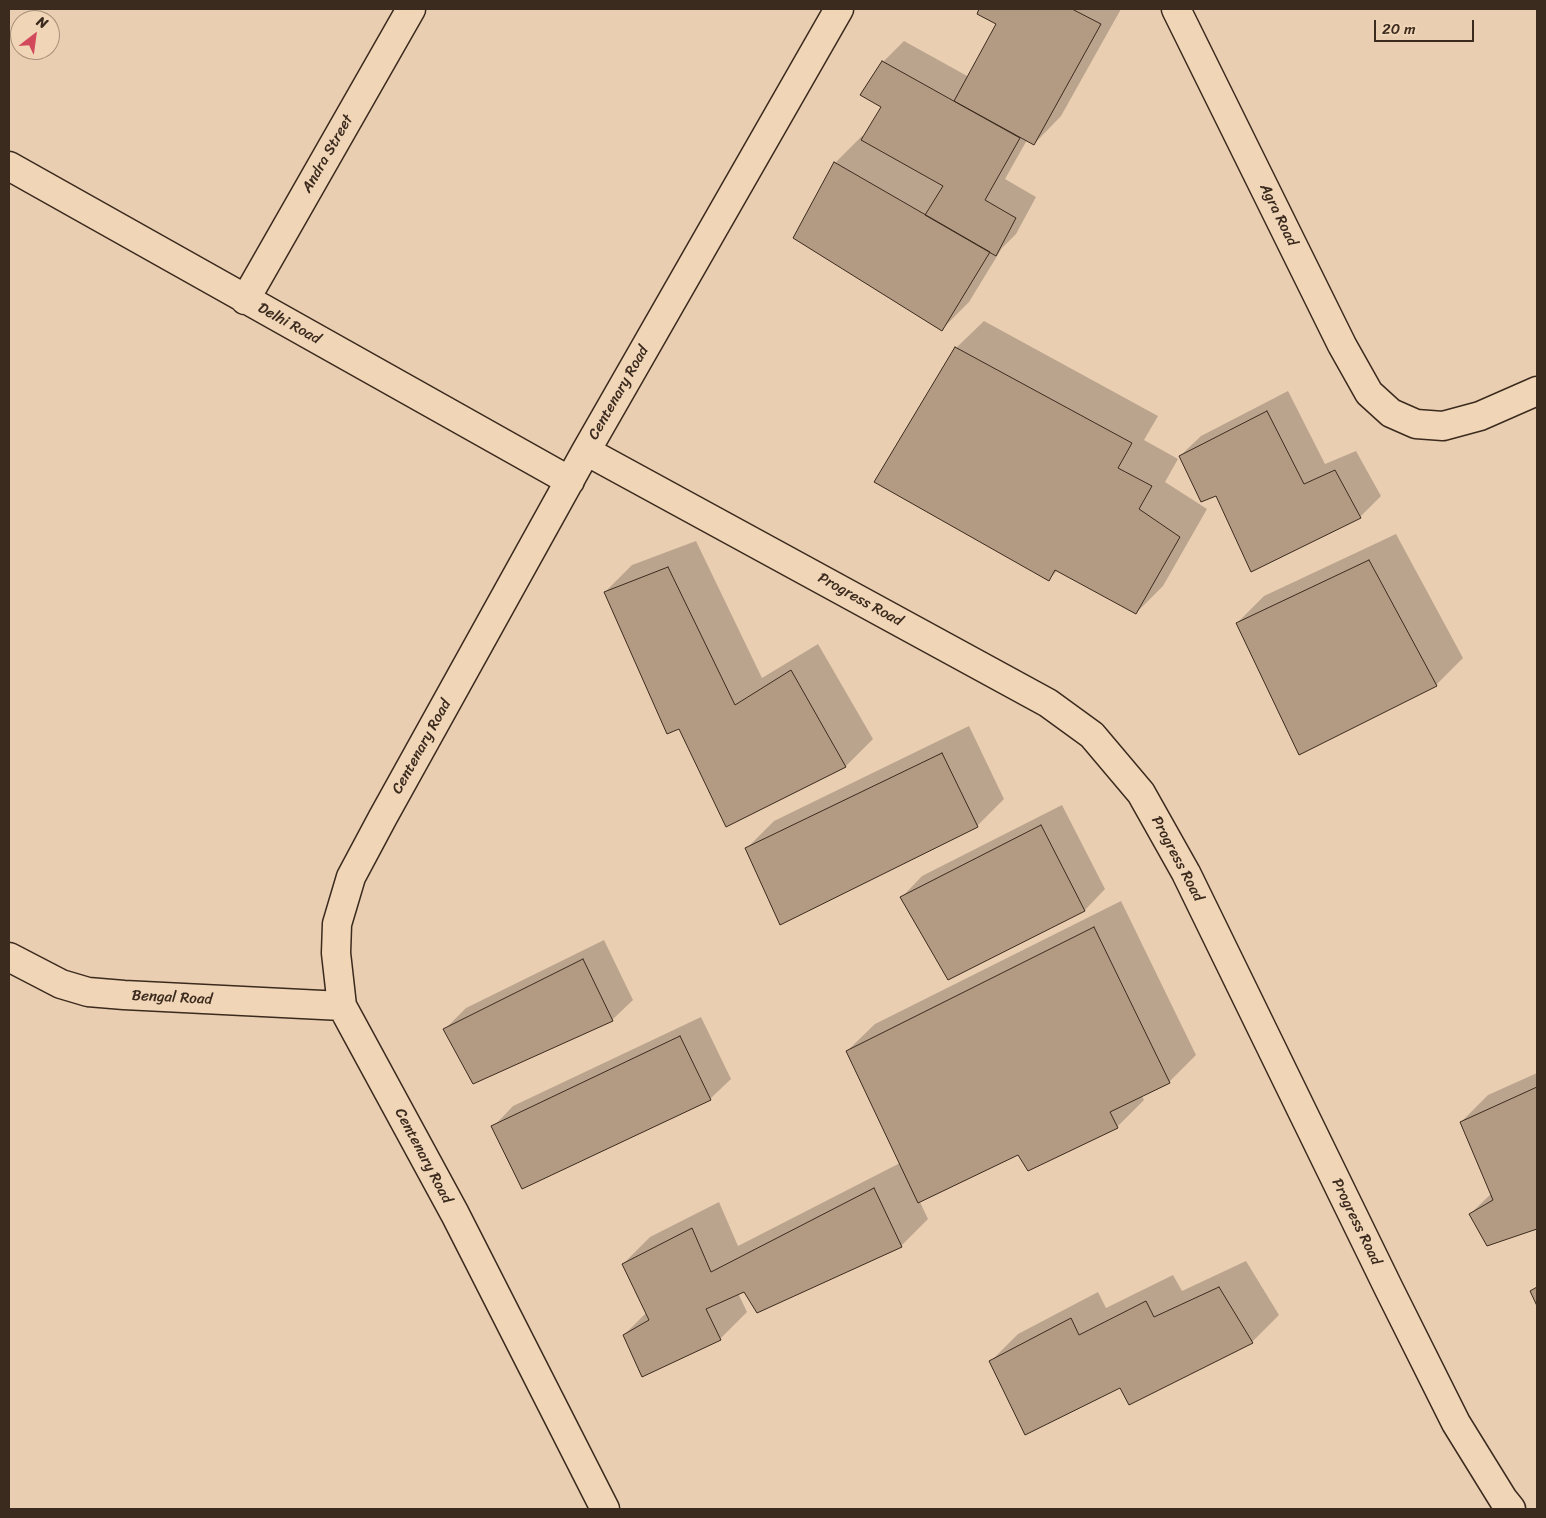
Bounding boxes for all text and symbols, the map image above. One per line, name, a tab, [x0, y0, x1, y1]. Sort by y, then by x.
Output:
text: N	[32, 9, 53, 36]
north arrow	[10, 10, 60, 60]
scale bar	[1376, 10, 1476, 42]
text: 20 m	[1382, 16, 1416, 42]
street label: Andra Street	[298, 112, 358, 196]
street label: Agra Road	[1255, 181, 1301, 249]
street label: Delhi Road	[254, 299, 324, 349]
street label: Centenary Road	[585, 343, 653, 443]
street label: Progress Road	[814, 569, 906, 631]
street label: Centenary Road	[389, 697, 455, 797]
street label: Progress Road	[1147, 813, 1207, 905]
street label: Bengal Road	[131, 987, 213, 1009]
street label: Centenary Road	[390, 1105, 456, 1207]
street label: Progress Road	[1327, 1176, 1385, 1268]

